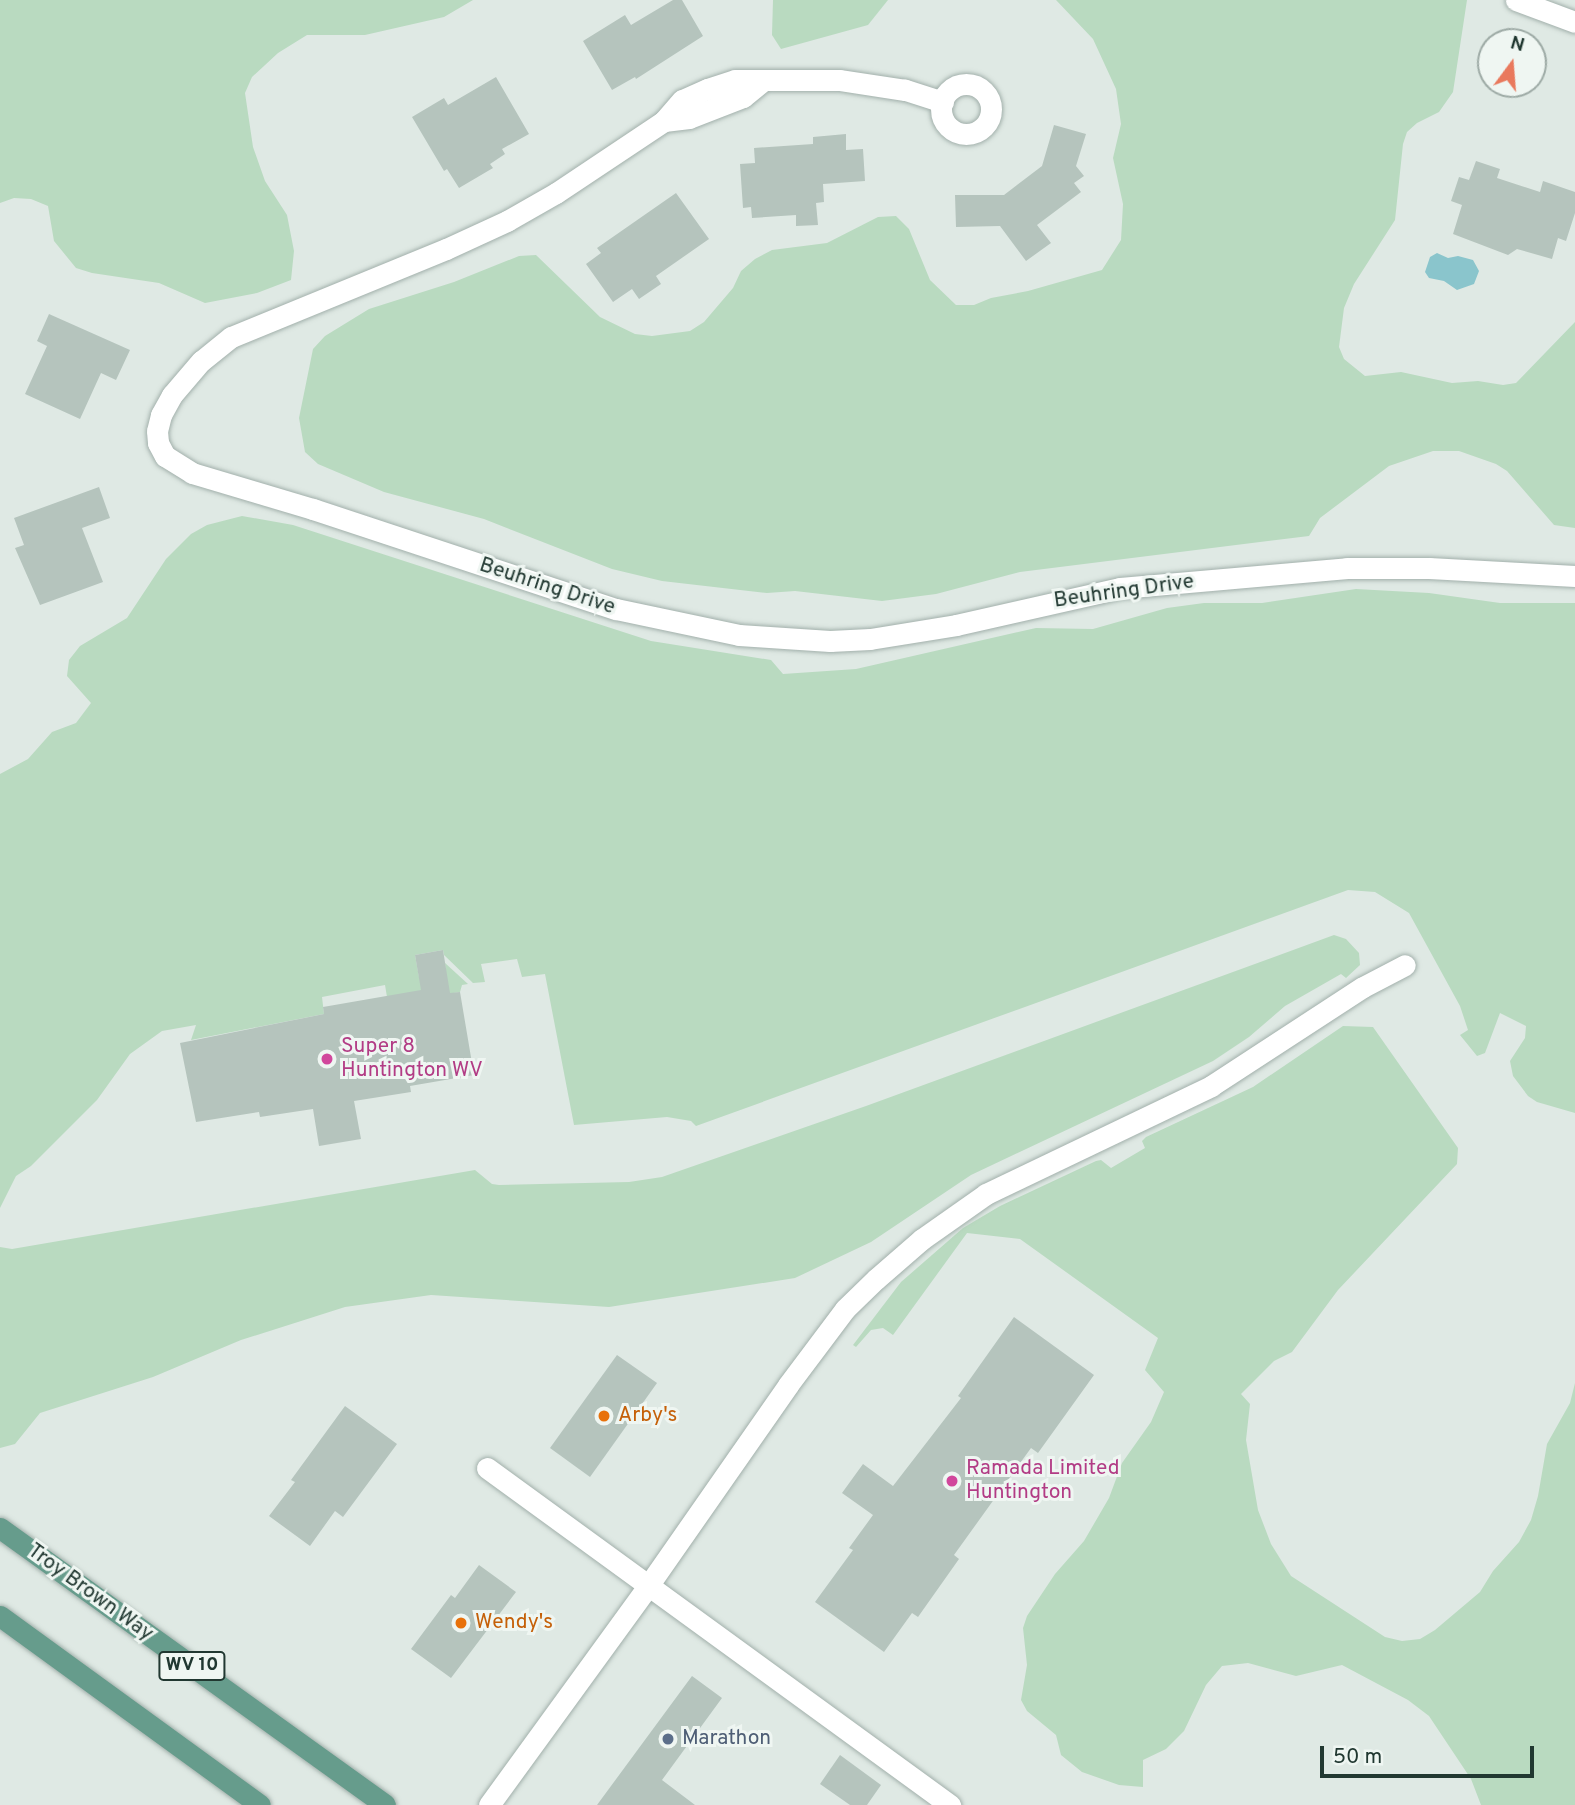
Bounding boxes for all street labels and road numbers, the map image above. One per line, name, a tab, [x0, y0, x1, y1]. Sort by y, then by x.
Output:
street label: Beuhring Drive	[476, 553, 618, 621]
street label: Beuhring Drive	[1052, 570, 1196, 614]
street label: Troy Brown Way	[22, 1539, 158, 1647]
road number: WV 10	[157, 1650, 227, 1682]

